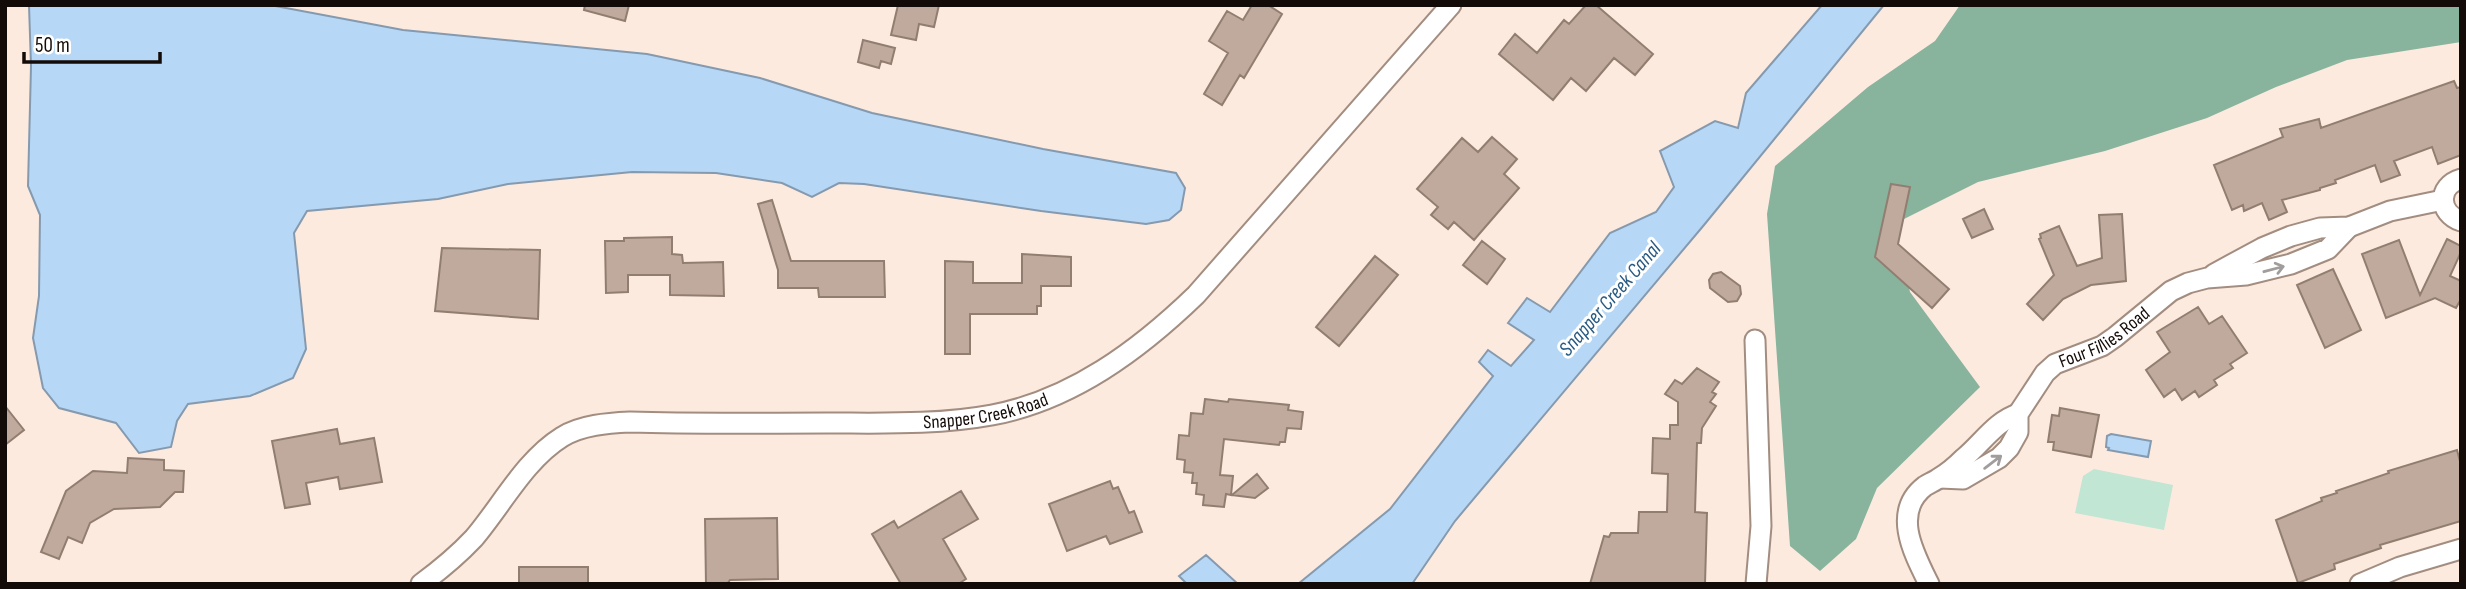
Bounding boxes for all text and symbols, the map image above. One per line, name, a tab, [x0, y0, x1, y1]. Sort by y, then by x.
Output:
scale bar	[24, 21, 161, 65]
text: 50 m	[35, 33, 70, 58]
water label: Snapper Creek Canal	[1554, 236, 1667, 361]
one-way arrow	[2262, 262, 2285, 275]
street label: Four Fillies Road	[2056, 302, 2154, 373]
street label: Snapper Creek Road	[923, 388, 1052, 434]
one-way arrow	[1983, 455, 2002, 469]

